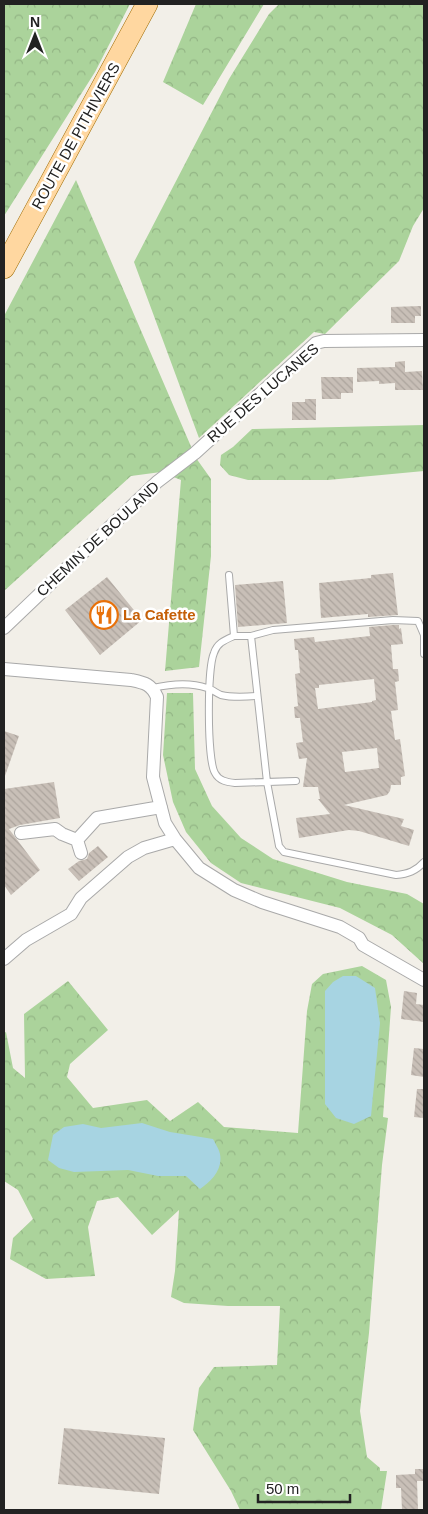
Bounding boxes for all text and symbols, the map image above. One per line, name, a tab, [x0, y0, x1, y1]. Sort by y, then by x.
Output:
north arrow	[10, 10, 60, 60]
text: N	[30, 14, 40, 30]
street label: ROUTE DE PITHIVIERS	[28, 59, 123, 212]
street label: RUE DES LUCANES	[204, 340, 322, 446]
street label: CHEMIN DE BOULAND	[33, 477, 162, 600]
restaurant icon: La Cafette	[89, 600, 119, 630]
place label: La Cafette	[123, 606, 196, 623]
scale bar	[258, 1472, 350, 1504]
text: 50 m	[266, 1480, 299, 1497]

